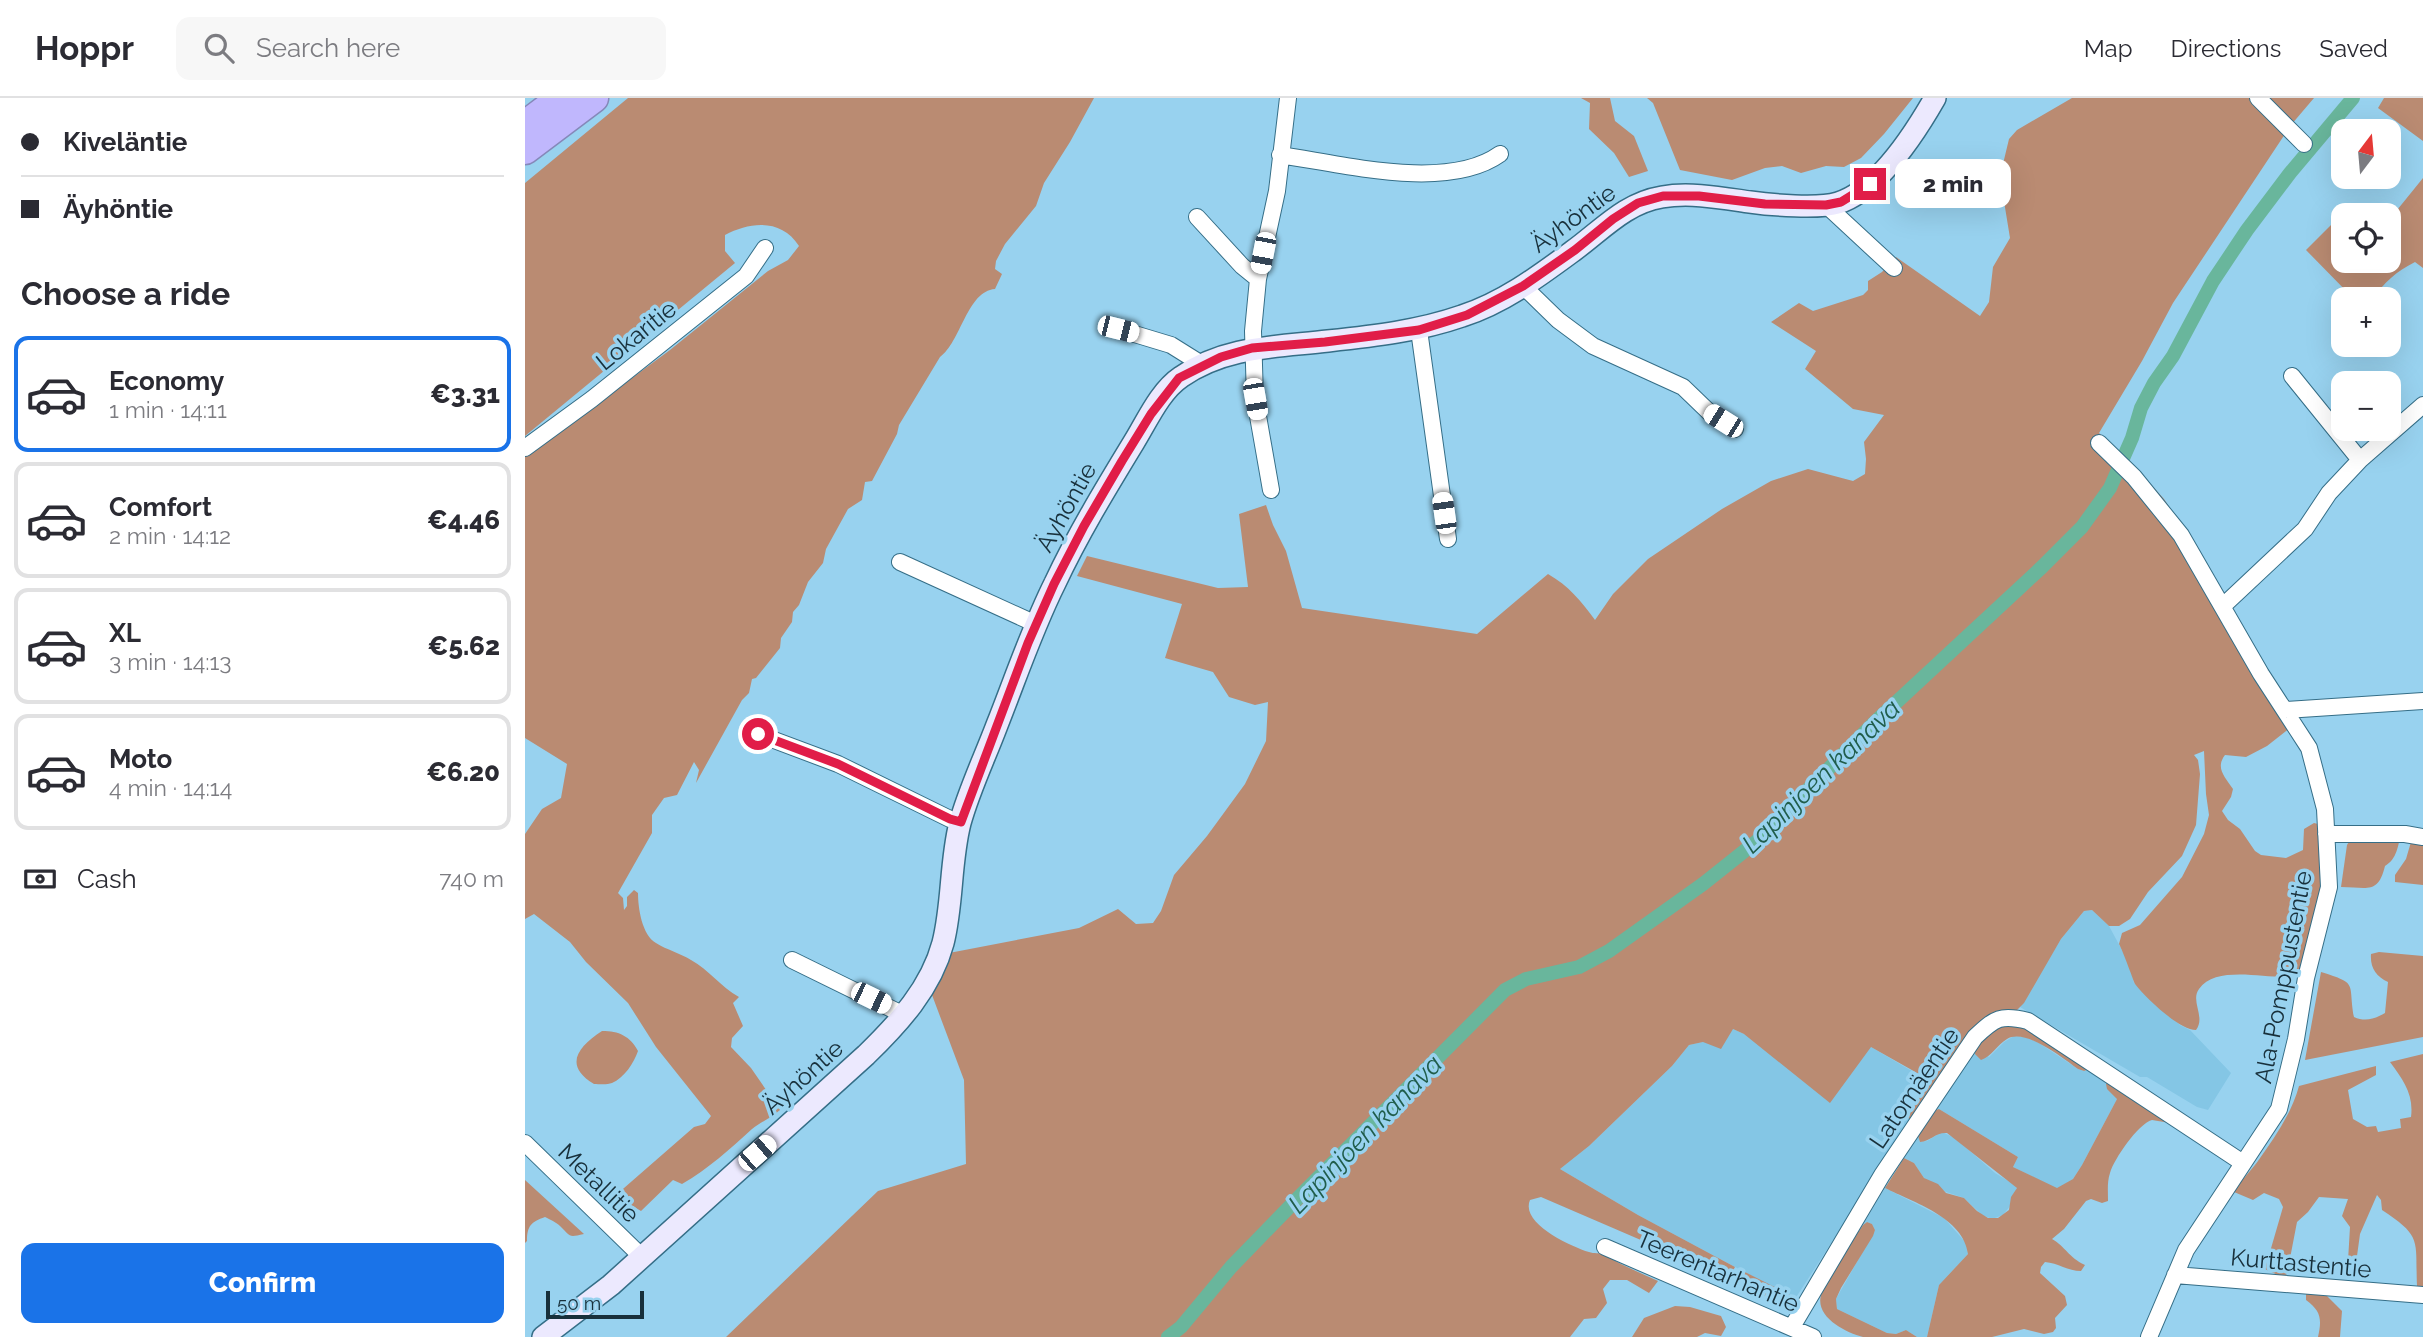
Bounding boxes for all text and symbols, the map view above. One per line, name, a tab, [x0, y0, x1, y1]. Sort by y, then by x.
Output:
search box	[176, 17, 666, 80]
text: Hoppr	[35, 29, 134, 68]
icon: search	[200, 29, 238, 67]
text: Search here	[256, 33, 400, 63]
text: Map	[2084, 34, 2133, 63]
text: Directions	[2171, 34, 2281, 63]
text: Saved	[2319, 34, 2388, 63]
north arrow	[2331, 119, 2401, 189]
map controls	[2331, 119, 2401, 441]
text: Kiveläntie	[63, 127, 187, 157]
callout: 2 min	[1895, 160, 2010, 208]
route end	[1854, 168, 1886, 200]
text: 2 min	[1923, 170, 1983, 197]
street label: Äyhöntie	[1525, 177, 1621, 259]
text: Äyhöntie	[63, 194, 173, 224]
button: locate	[2331, 203, 2401, 273]
car	[1249, 230, 1278, 276]
text: Choose a ride	[21, 275, 230, 312]
button: +	[2331, 287, 2401, 357]
street label: Lokaritie	[590, 294, 682, 376]
car	[1096, 314, 1141, 344]
icon: car	[25, 363, 88, 426]
text: Economy	[109, 366, 224, 396]
button: −	[2331, 371, 2401, 441]
car	[1242, 376, 1269, 422]
text: €3.31	[430, 379, 500, 409]
text: 1 min · 14:11	[109, 396, 227, 423]
car	[1700, 401, 1747, 441]
street label: Äyhöntie	[1030, 457, 1102, 557]
icon: car	[25, 489, 88, 552]
car	[1431, 491, 1458, 535]
text: Comfort	[109, 492, 212, 522]
text: €4.46	[427, 505, 500, 535]
text: 2 min · 14:12	[109, 522, 231, 549]
icon: car	[25, 615, 88, 678]
text: XL	[109, 618, 141, 648]
text: €5.62	[428, 631, 500, 661]
text: 3 min · 14:13	[109, 648, 232, 675]
water label: Lapinjoen kanava	[1736, 693, 1906, 859]
route start	[742, 718, 774, 750]
icon: car	[25, 741, 88, 804]
text: Moto	[109, 744, 172, 774]
text: €6.20	[426, 757, 500, 787]
text: 4 min · 14:14	[109, 774, 232, 801]
icon: cash	[21, 860, 59, 898]
text: Cash	[77, 864, 137, 894]
text: 740 m	[439, 865, 504, 892]
street label: Ala-Pomppustentie	[2248, 868, 2318, 1086]
car	[848, 979, 895, 1017]
street label: Latomäentie	[1863, 1022, 1965, 1154]
street label: Äyhöntie	[757, 1033, 849, 1121]
water label: Lapinjoen kanava	[1282, 1049, 1448, 1219]
car	[735, 1131, 780, 1175]
street label: Metallitie	[552, 1137, 646, 1229]
street label: Teerentarhantie	[1632, 1224, 1804, 1318]
street label: Kurttastentie	[2229, 1242, 2373, 1284]
button: Confirm	[21, 1243, 504, 1323]
scale bar	[546, 1288, 644, 1320]
text: 50 m	[557, 1292, 601, 1314]

